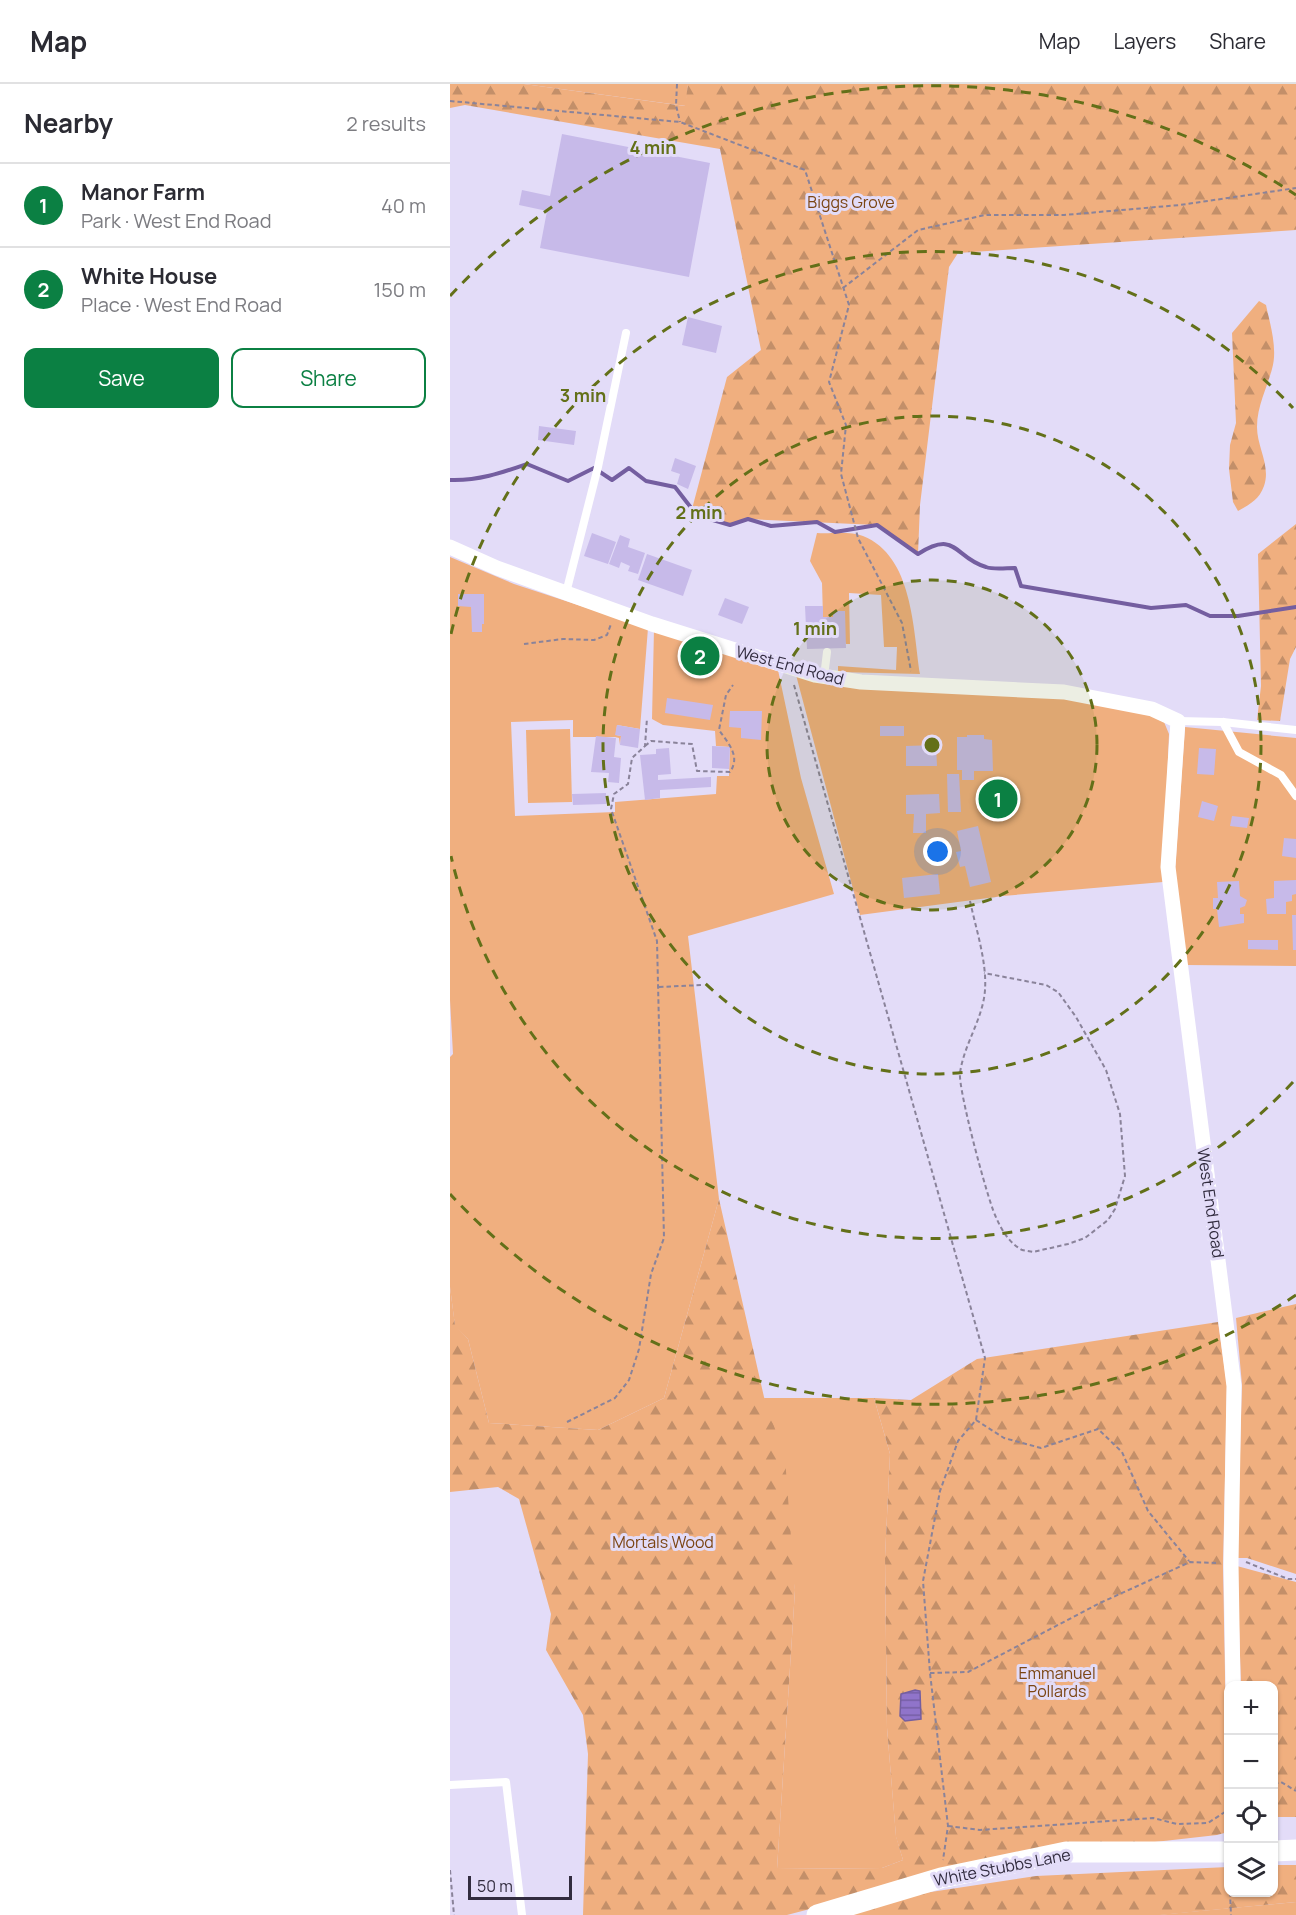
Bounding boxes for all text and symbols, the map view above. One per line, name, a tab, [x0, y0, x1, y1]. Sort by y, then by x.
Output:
text: Map	[30, 22, 87, 60]
text: Map	[1039, 27, 1080, 55]
text: Layers	[1113, 27, 1176, 55]
text: Share	[1209, 27, 1266, 55]
text: Nearby	[24, 105, 113, 141]
text: 2 results	[346, 110, 426, 137]
text: 4 min	[629, 135, 677, 159]
text: Manor Farm	[81, 177, 205, 207]
park label: Biggs Grove	[807, 191, 895, 213]
text: 1	[39, 192, 48, 219]
text: 40 m	[381, 192, 426, 219]
text: Park · West End Road	[81, 207, 272, 234]
text: White House	[81, 261, 217, 291]
text: 2	[38, 276, 49, 303]
text: 150 m	[373, 276, 426, 303]
text: Place · West End Road	[81, 291, 282, 318]
button: Save	[24, 348, 219, 408]
button: Share	[231, 348, 426, 408]
text: 3 min	[560, 383, 606, 407]
text: 2 min	[676, 500, 722, 524]
text: 1 min	[793, 616, 837, 640]
pin: 2	[680, 634, 720, 678]
street label: West End Road	[734, 640, 846, 690]
centre of rings	[922, 735, 942, 755]
pin: 1	[978, 776, 1018, 822]
your location	[923, 837, 952, 866]
street label: West End Road	[1192, 1147, 1230, 1259]
park label: Mortals Wood	[612, 1531, 714, 1553]
park label: Emmanuel Pollards	[1018, 1662, 1096, 1702]
map controls	[1224, 1681, 1278, 1897]
button: +	[1224, 1681, 1278, 1735]
button: −	[1224, 1735, 1278, 1789]
button: locate	[1224, 1789, 1278, 1843]
street label: White Stubbs Lane	[932, 1843, 1072, 1891]
button: layers	[1224, 1843, 1278, 1897]
scale bar	[468, 1873, 572, 1900]
text: 50 m	[477, 1875, 513, 1897]

